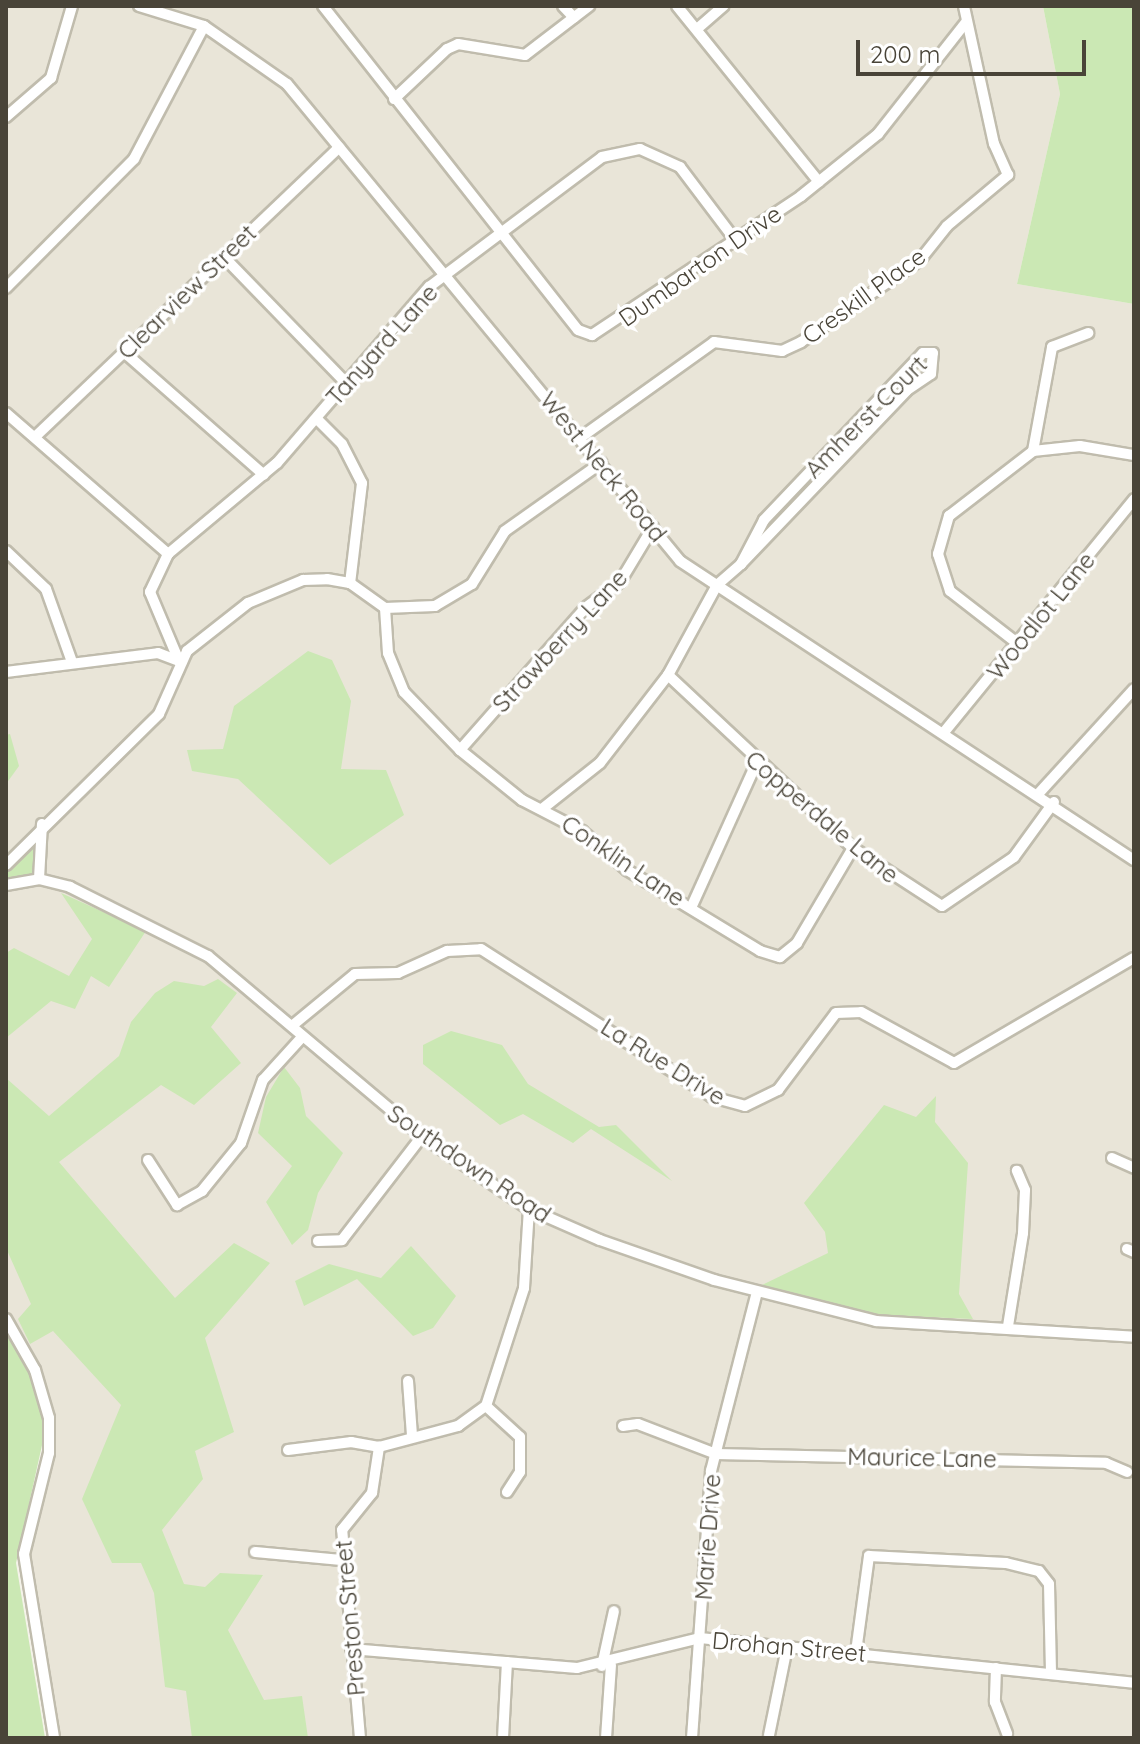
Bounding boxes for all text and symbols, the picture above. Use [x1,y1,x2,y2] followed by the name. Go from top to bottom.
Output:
[860,24,1090,74] scale bar
[870,39,940,69] text: 200 m
[613,199,787,333] street label: Dumbarton Drive
[112,219,262,365] street label: Clearview Street
[797,242,931,350] street label: Creskill Place
[320,278,444,412] street label: Tanyard Lane
[799,350,933,484] street label: Amherst Court
[534,386,672,548] street label: West Neck Road
[981,546,1101,686] street label: Woodlot Lane
[487,564,633,718] street label: Strawberry Lane
[740,745,904,889] street label: Copperdale Lane
[556,809,690,913] street label: Conklin Lane
[595,1012,731,1112] street label: La Rue Drive
[382,1099,556,1229] street label: Southdown Road
[847,1442,997,1474] street label: Maurice Lane
[689,1473,727,1601] street label: Marie Drive
[329,1539,371,1697] street label: Preston Street
[711,1626,867,1668] street label: Drohan Street

